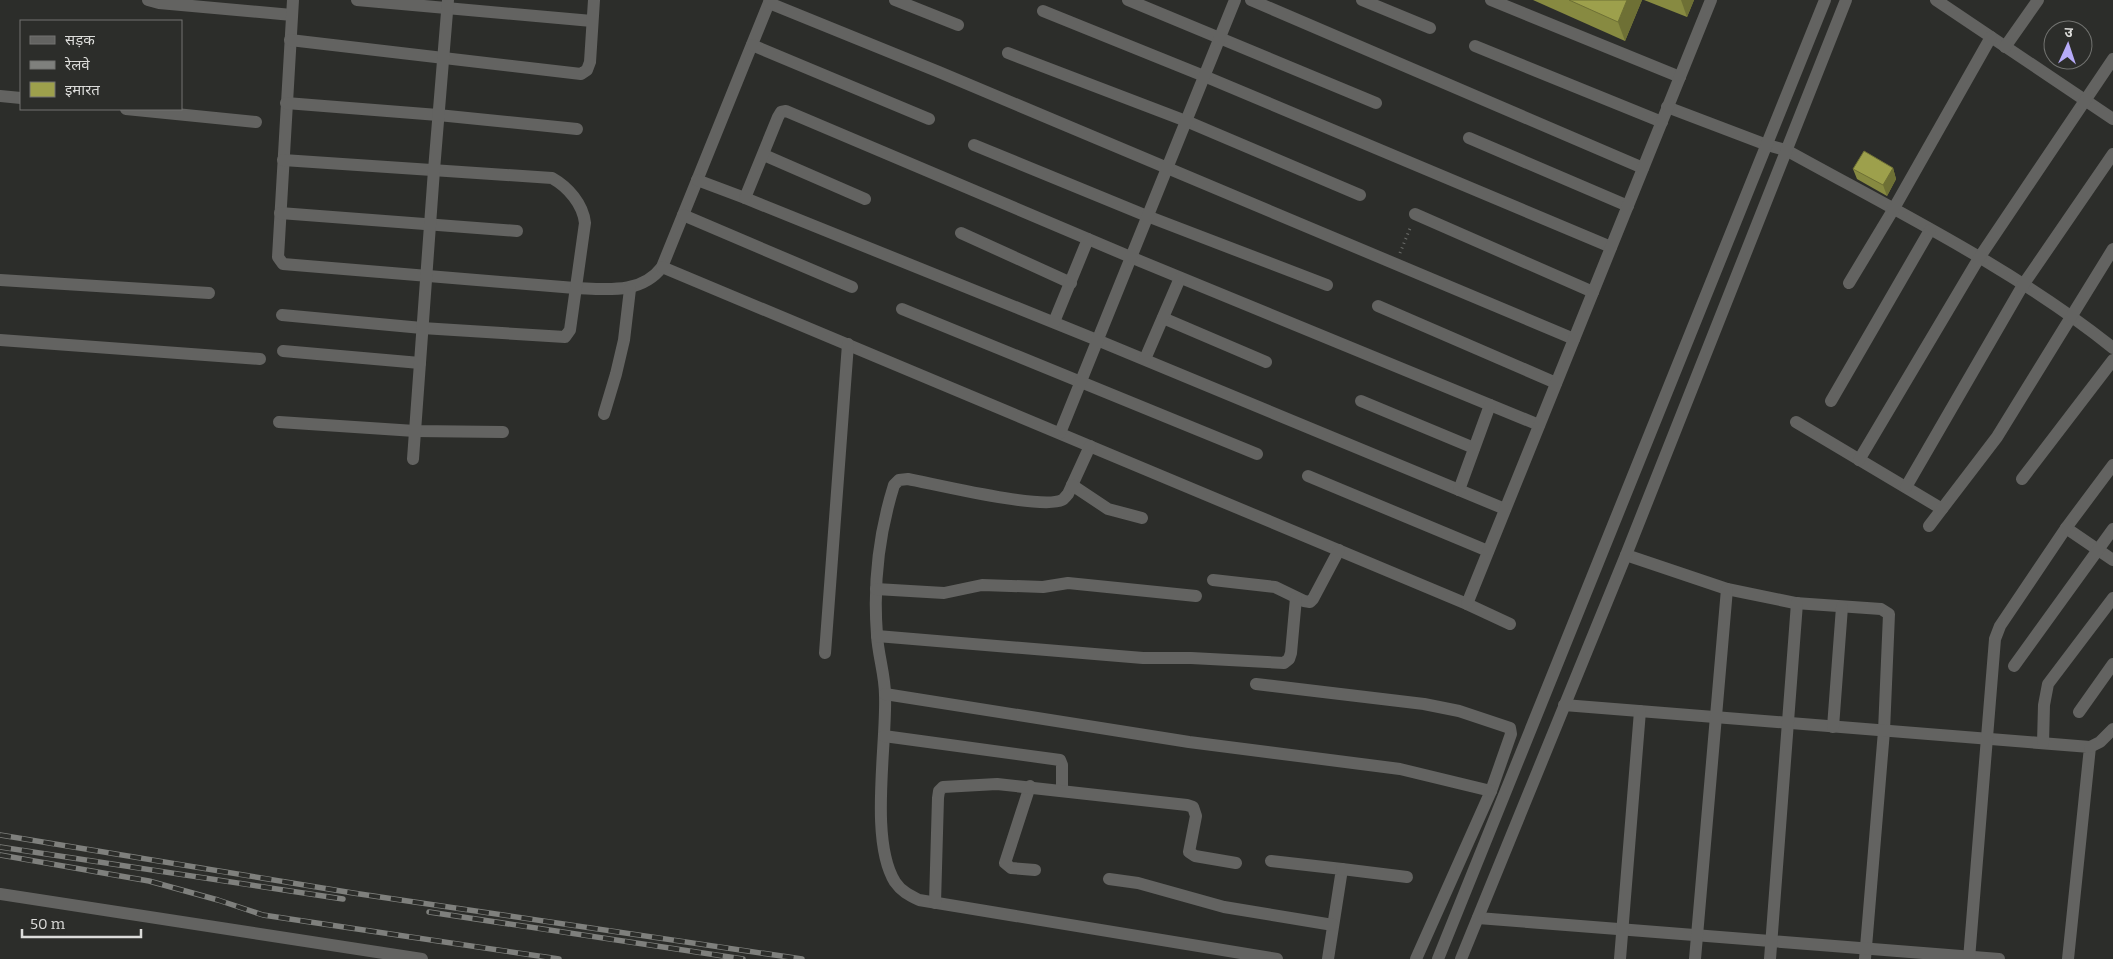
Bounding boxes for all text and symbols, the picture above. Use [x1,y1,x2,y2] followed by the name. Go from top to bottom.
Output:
[20,20,182,110] legend
[2043,20,2093,70] north arrow
[2064,24,2074,41] text: उ
[65,31,95,49] text: सड़क
[64,56,90,74] text: रेलवे
[65,81,100,99] text: इमारत
[22,906,141,938] scale bar
[30,915,66,933] text: 50 m

